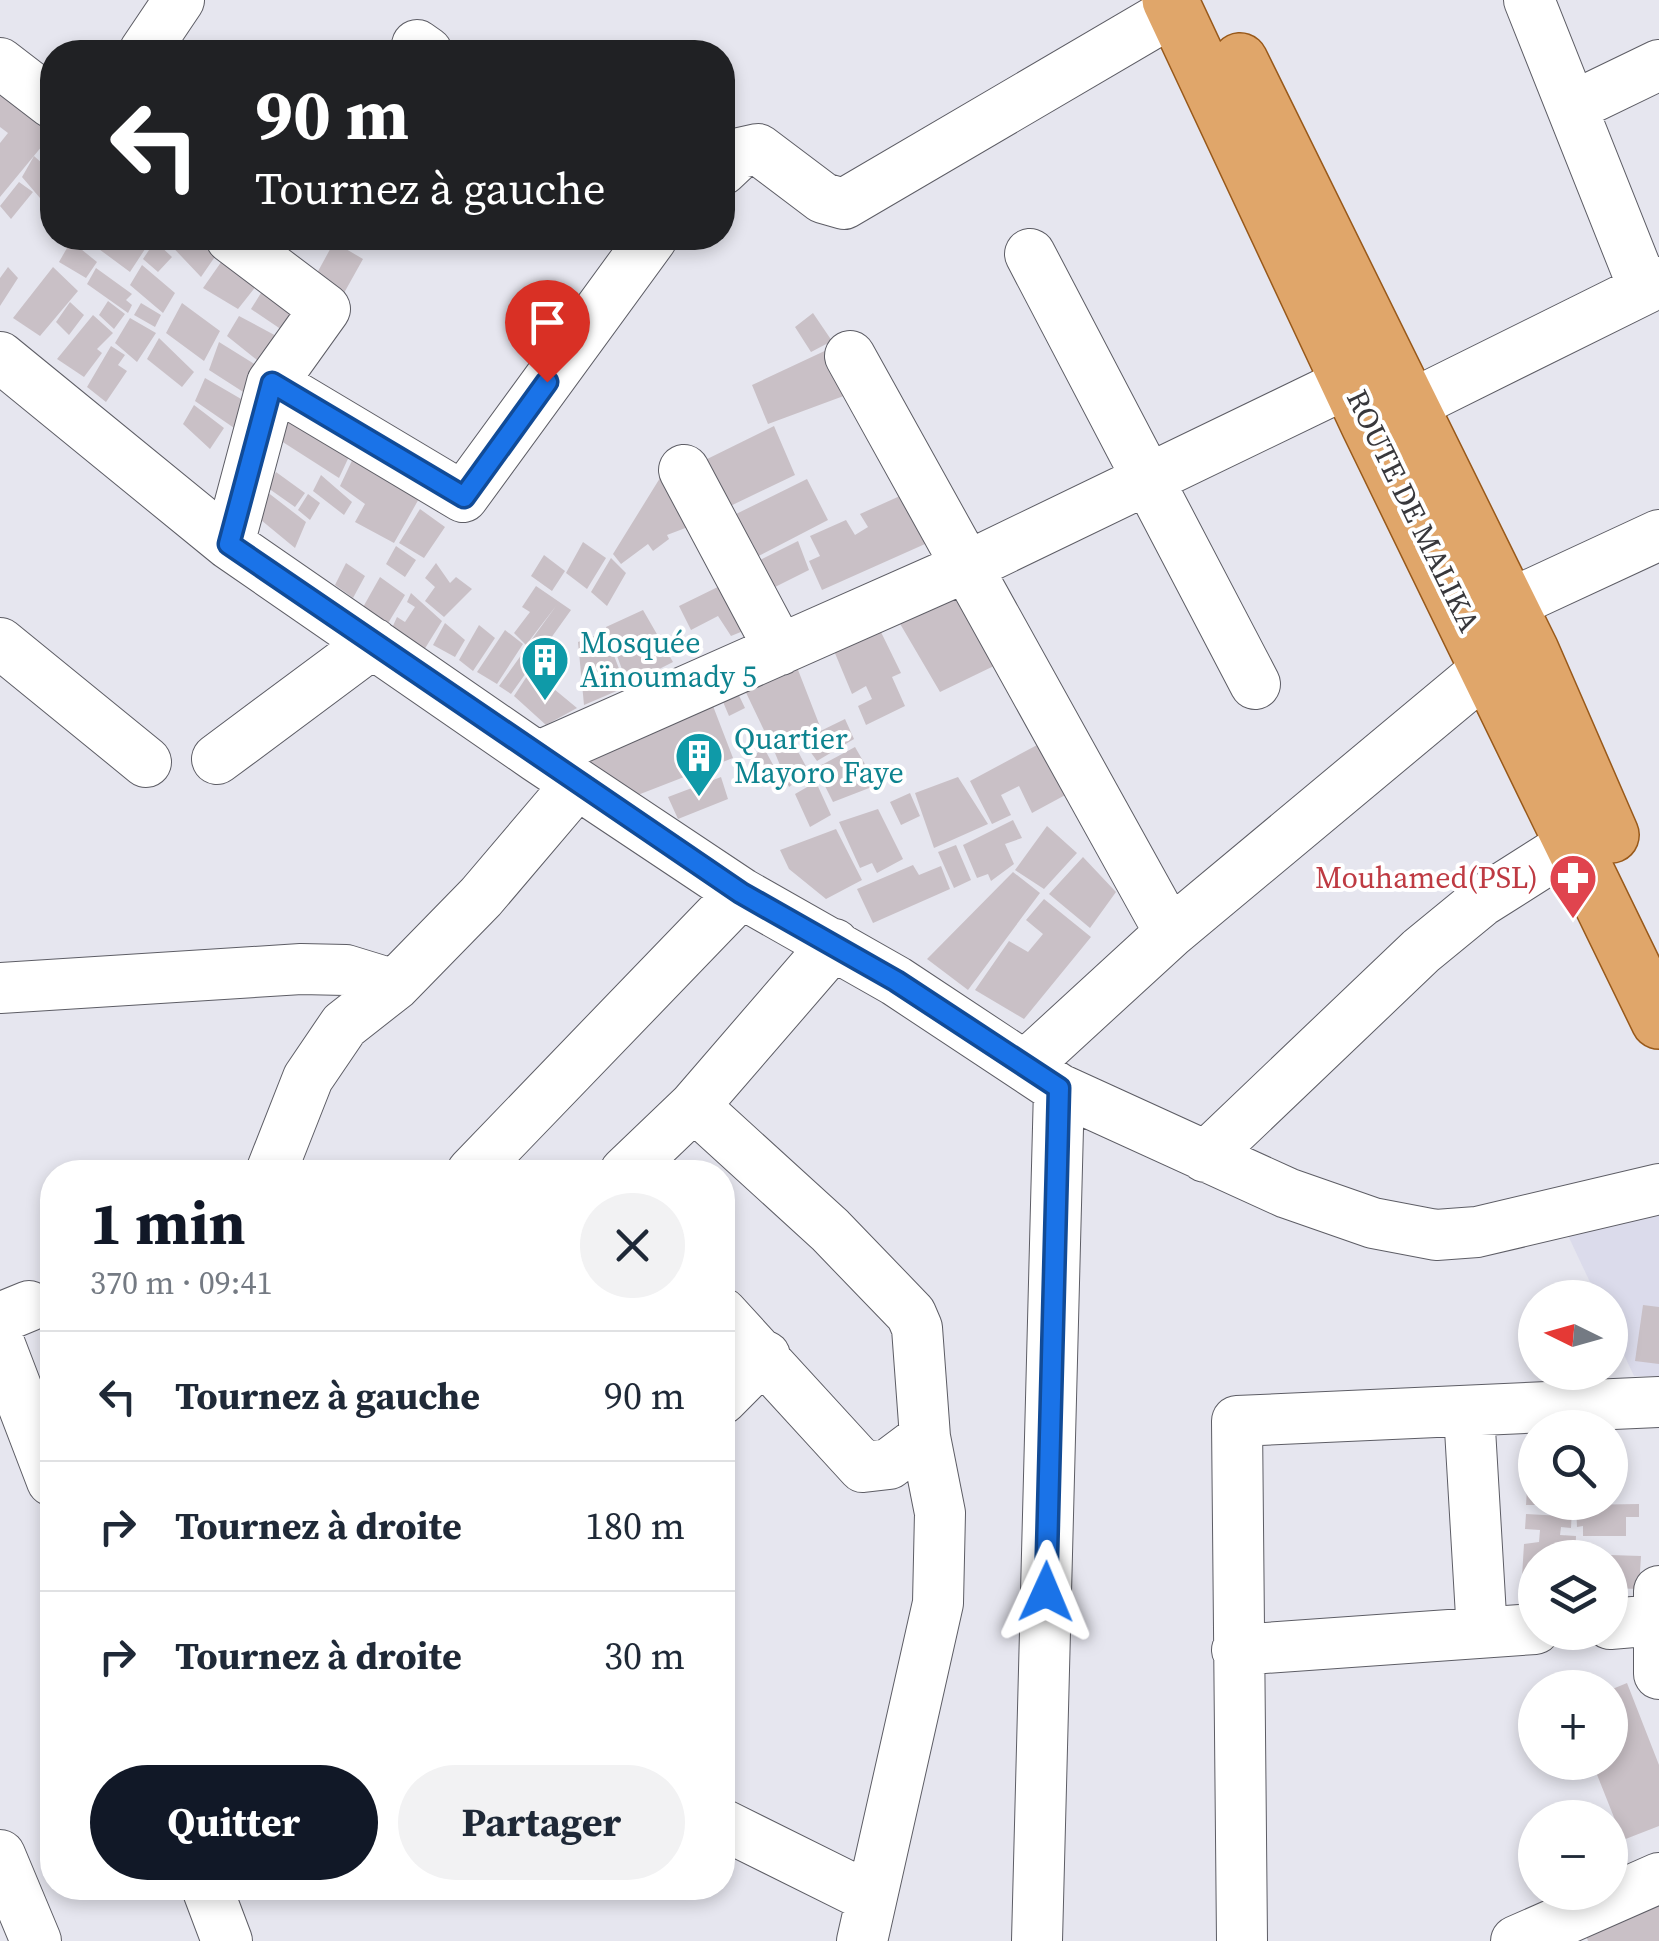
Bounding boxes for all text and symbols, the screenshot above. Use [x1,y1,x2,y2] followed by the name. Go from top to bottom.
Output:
[255,66,409,162] text: 90 m
[90,80,220,210] icon: left
[255,157,606,219] text: Tournez à gauche
[505,280,590,383] pin
[520,295,575,350] icon: arrive
[1337,383,1490,639] street label: ROUTE DE MALIKA
[580,622,757,697] place label: Mosquée Aïnoumady 5
[519,634,571,702] building icon: Mosquée Aïnoumady 5
[734,718,904,793] place label: Quartier Mayoro Faye
[673,730,725,798] building icon: Quartier Mayoro Faye
[1547,852,1599,920] pharmacy icon: Mouhamed(PSL)
[1315,857,1538,898] place label: Mouhamed(PSL)
[90,1182,246,1264] text: 1 min
[580,1193,685,1298] button: close
[90,1261,272,1305] text: 370 m · 09:41
[1518,1280,1628,1390] north arrow
[1518,1280,1628,1910] map controls
[90,1369,145,1424] icon: left
[175,1370,480,1422] text: Tournez à gauche
[604,1370,685,1422] text: 90 m
[1518,1410,1628,1520] button: search
[90,1499,145,1554] icon: right
[175,1500,462,1552] text: Tournez à droite
[585,1500,685,1552] text: 180 m
[994,1540,1098,1644] position arrow
[1518,1540,1628,1650] button: layers
[90,1629,145,1684] icon: right
[175,1630,462,1682] text: Tournez à droite
[604,1630,685,1682] text: 30 m
[1518,1670,1628,1780] button: +
[90,1765,378,1880] button: Quitter
[398,1765,685,1880] button: Partager
[1518,1800,1628,1910] button: −

